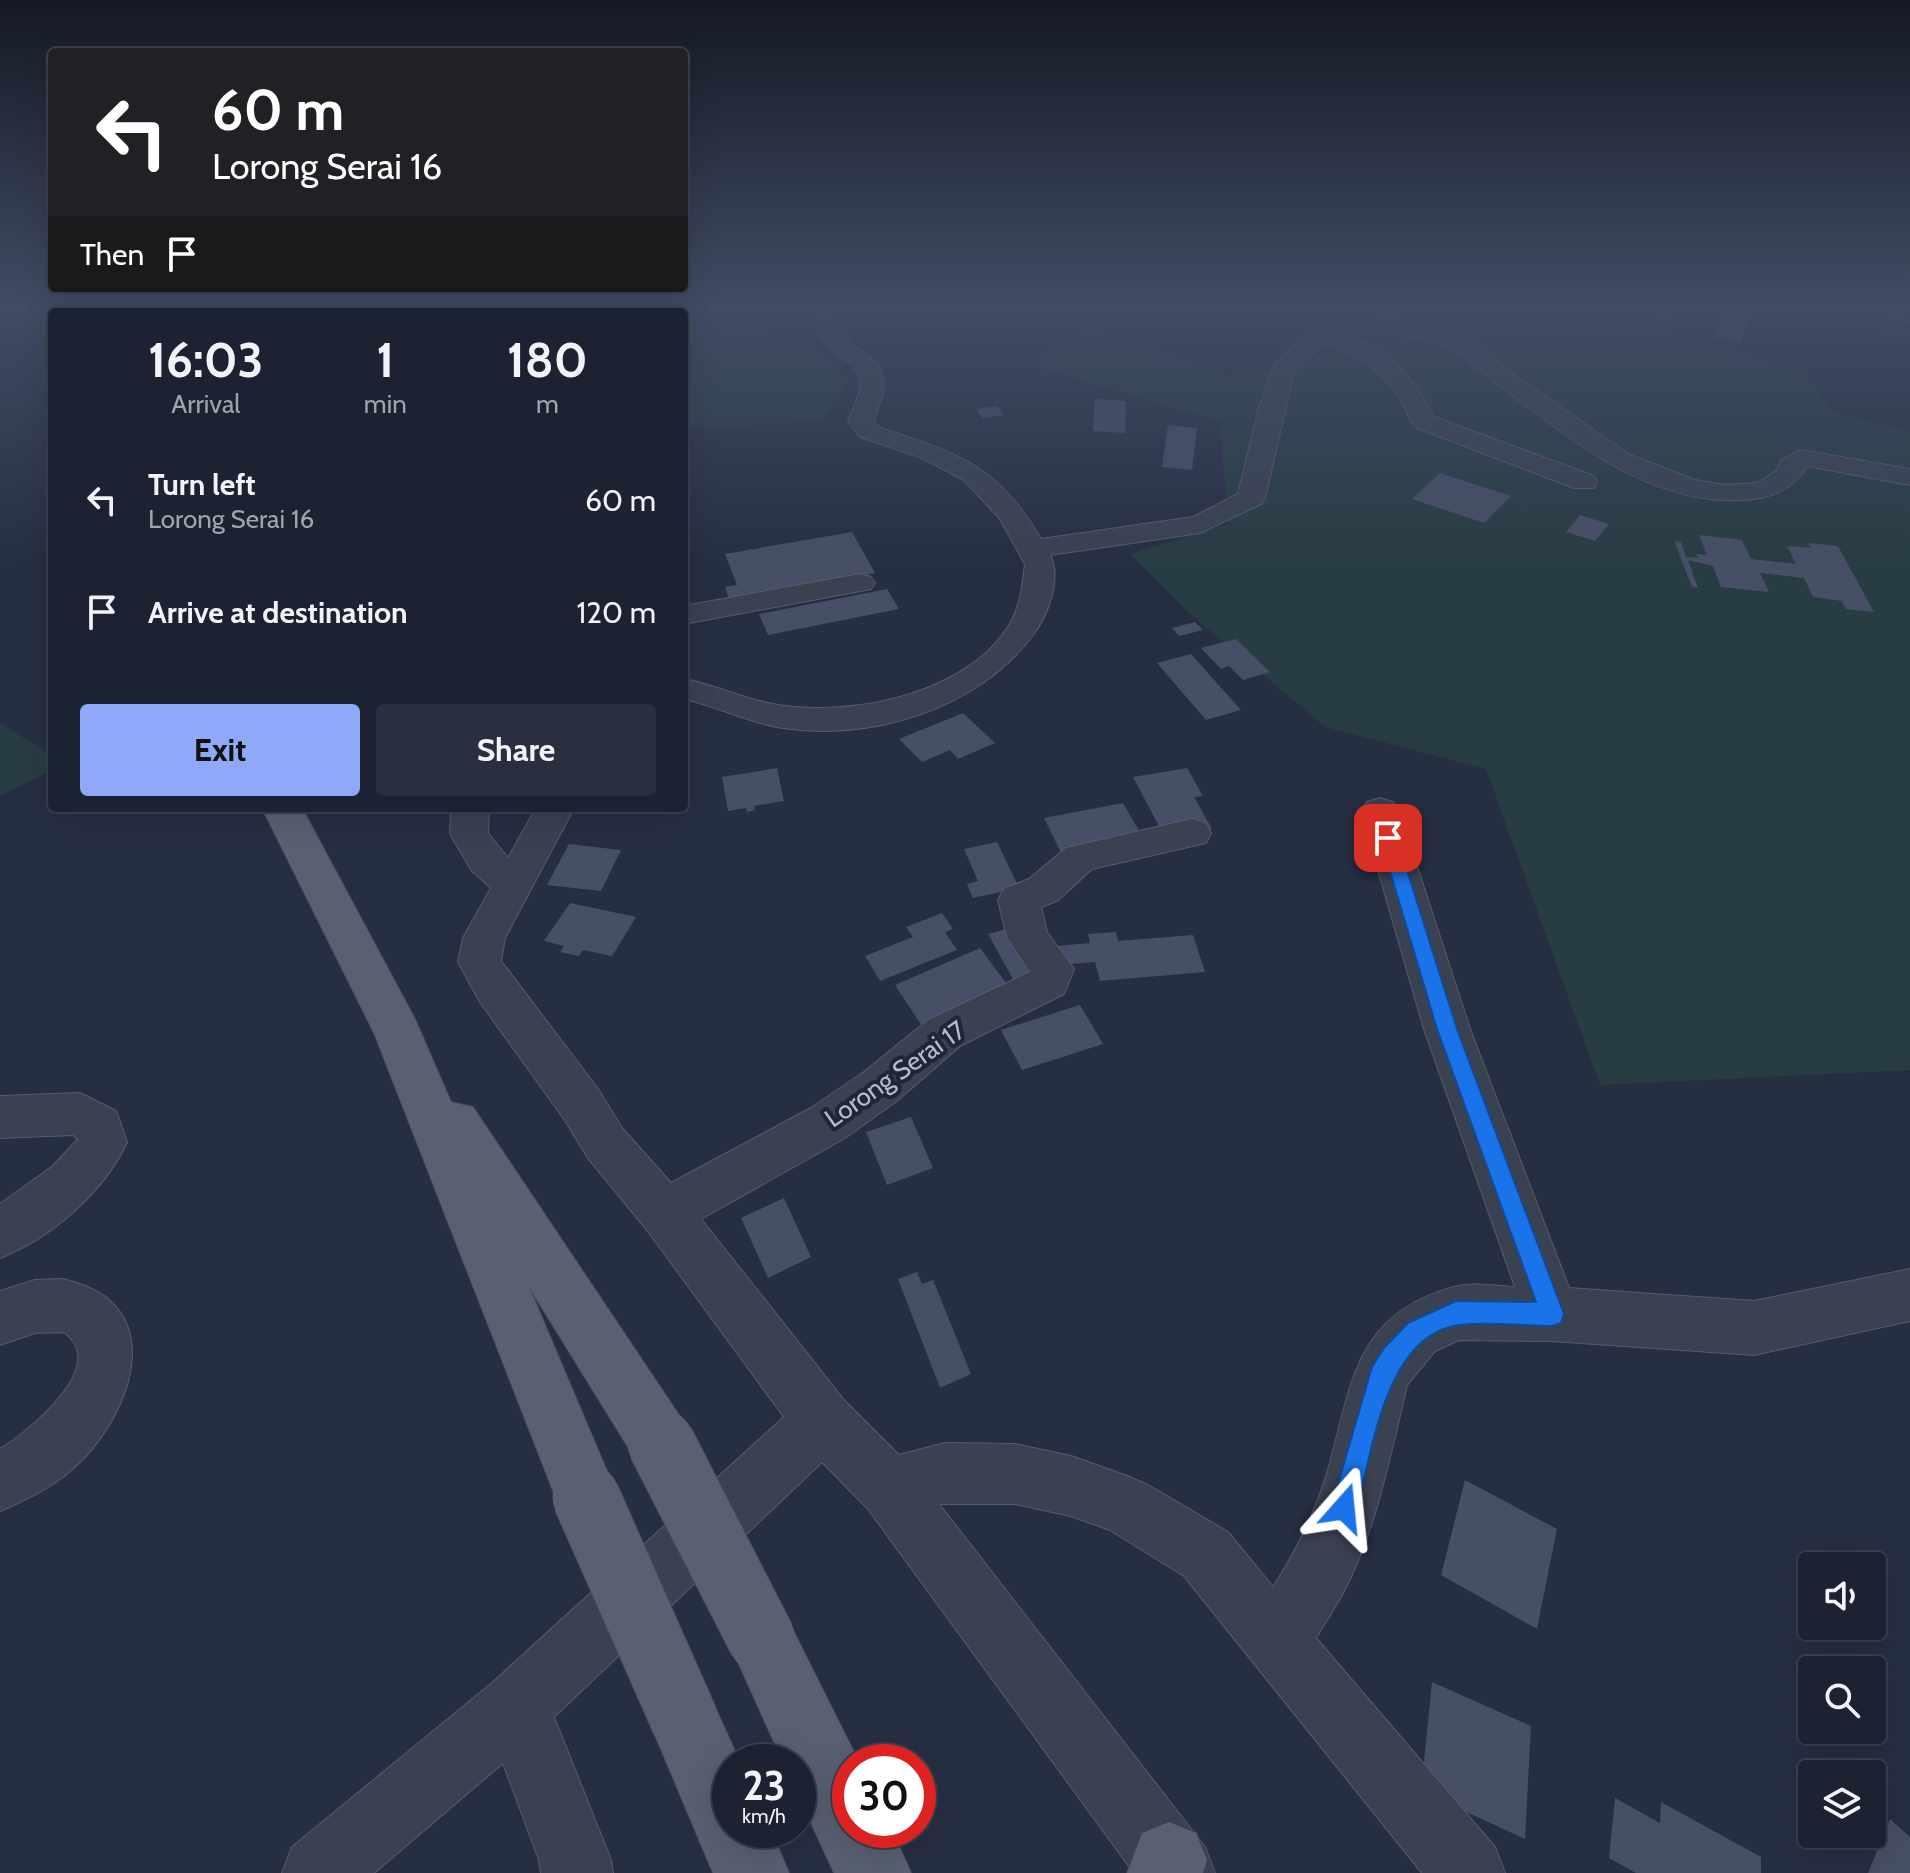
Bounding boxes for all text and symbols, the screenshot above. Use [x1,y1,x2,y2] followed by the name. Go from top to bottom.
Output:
[212,76,344,144] text: 60 m
[80,80,184,184] icon: left
[212,144,442,188] text: Lorong Serai 16
[160,232,204,276] icon: arrive
[80,236,144,273] text: Then
[148,331,263,389] text: 16:03
[376,331,394,389] text: 1
[507,331,588,389] text: 180
[171,388,241,420] text: Arrival
[364,388,407,420] text: min
[536,388,559,420] text: m
[148,466,256,503] text: Turn left
[80,478,124,522] icon: left
[585,482,656,519] text: 60 m
[148,503,314,535] text: Lorong Serai 16
[80,590,124,634] icon: arrive
[148,594,408,631] text: Arrive at destination
[576,594,656,631] text: 120 m
[80,704,360,796] button: Exit
[376,704,656,796] button: Share
[1354,804,1422,872] pin
[1366,816,1410,860] icon: arrive
[818,1014,972,1134] street label: Lorong Serai 17
[1302,1466,1386,1550] position arrow
[1798,1552,1886,1848] map controls
[1798,1552,1886,1640] button: sound
[1798,1656,1886,1744] button: search
[832,1744,936,1848] speed limit sign: 30
[1798,1760,1886,1848] button: layers
[743,1761,785,1810] text: 23
[742,1804,786,1828] text: km/h

